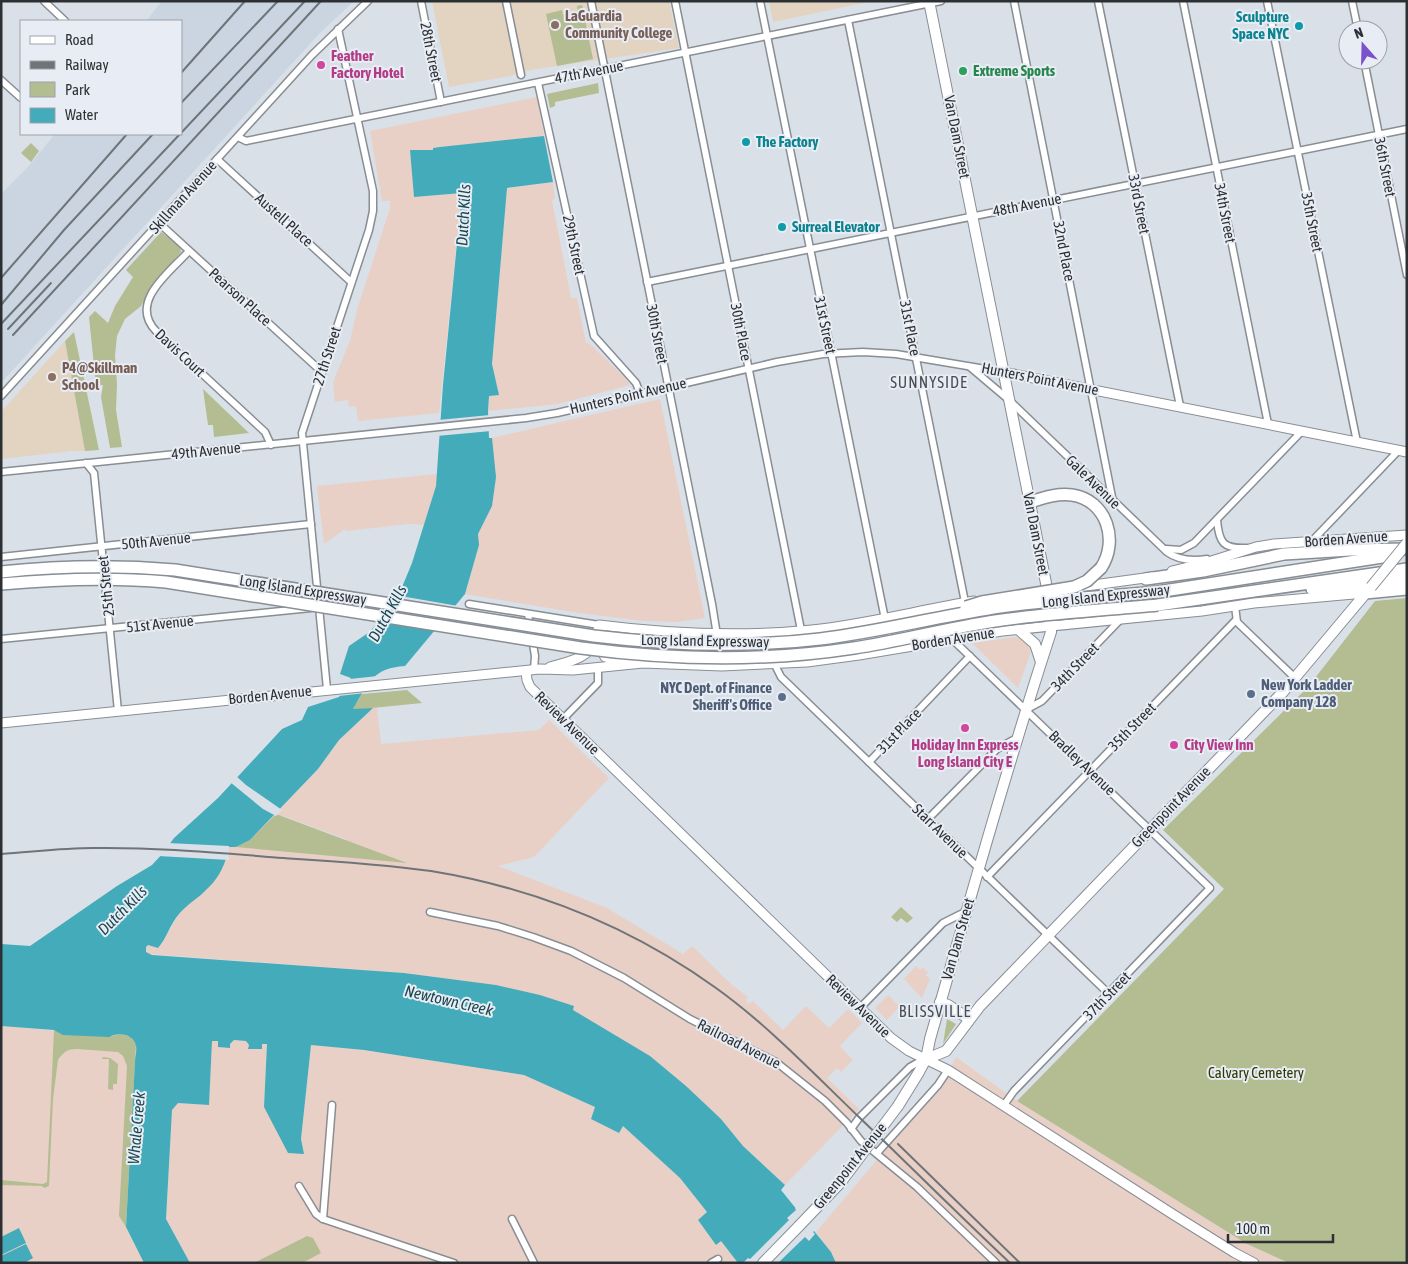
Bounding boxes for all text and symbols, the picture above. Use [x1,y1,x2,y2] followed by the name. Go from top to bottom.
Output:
[565,7,672,41] place label: LaGuardia Community College
[1232,8,1289,42] place label: Sculpture Space NYC
[549,19,561,31] marker: LaGuardia Community College
[20,20,182,135] legend
[1293,20,1305,32] marker: Sculpture Space NYC
[1338,20,1388,70] north arrow
[417,21,446,83] street label: 28th Street
[1352,24,1365,42] text: N
[65,31,94,48] text: Road
[331,47,405,81] place label: Feather Factory Hotel
[65,56,109,73] text: Railway
[553,57,625,86] street label: 47th Avenue
[315,59,327,71] marker: Feather Factory Hotel
[973,62,1056,79] place label: Extreme Sports
[957,65,969,77] marker: Extreme Sports
[65,81,90,98] text: Park
[941,94,974,180] street label: Van Dam Street
[65,106,98,123] text: Water
[756,133,819,150] place label: The Factory
[740,136,752,148] marker: The Factory
[1371,136,1400,198] street label: 36th Street
[145,156,220,237] street label: Skillman Avenue
[1125,173,1154,235] street label: 33rd Street
[1211,182,1240,244] street label: 34th Street
[452,183,474,246] water label: Dutch Kills
[252,189,317,250] street label: Austell Place
[991,190,1063,219] street label: 48th Avenue
[1298,191,1327,253] street label: 35th Street
[560,213,589,276] street label: 29th Street
[792,218,880,235] place label: Surreal Elevator
[1050,219,1079,283] street label: 32nd Place
[776,221,788,233] marker: Surreal Elevator
[206,264,275,329] street label: Pearson Place
[811,294,840,355] street label: 31st Street
[897,299,924,357] street label: 31st Place
[728,302,755,362] street label: 30th Place
[643,303,672,365] street label: 30th Street
[309,324,344,387] street label: 27th Street
[152,325,209,380] street label: Davis Court
[62,359,137,393] place label: P4@Skillman School
[980,359,1100,398] street label: Hunters Point Avenue
[46,371,58,383] marker: P4@Skillman School
[890,373,968,391] district label: SUNNYSIDE
[568,374,688,417] street label: Hunters Point Avenue
[171,438,241,463] street label: 49th Avenue
[1063,452,1124,512] street label: Gale Avenue
[1020,491,1053,577] street label: Van Dam Street
[1304,527,1388,550] street label: Borden Avenue
[121,528,191,553] street label: 50th Avenue
[94,555,117,617] street label: 25th Street
[238,571,368,608] street label: Long Island Expressway
[1041,580,1171,611] street label: Long Island Expressway
[364,581,410,644] water label: Dutch Kills
[126,612,194,635] street label: 51st Avenue
[910,624,996,653] street label: Borden Avenue
[641,631,769,650] street label: Long Island Expressway
[1047,639,1102,694] street label: 34th Street
[1261,676,1352,710] place label: New York Ladder Company 128
[660,679,772,713] place label: NYC Dept. of Finance Sheriff's Office
[228,682,312,707] street label: Borden Avenue
[532,688,603,758] street label: Review Avenue
[1245,688,1257,700] marker: New York Ladder Company 128
[776,691,788,703] marker: NYC Dept. of Finance Sheriff's Office
[1104,699,1159,754] street label: 35th Street
[873,704,924,757] street label: 31st Place
[959,722,971,734] marker: Holiday Inn Express Long Island City E
[1046,727,1119,799] street label: Bradley Avenue
[911,736,1019,770] place label: Holiday Inn Express Long Island City E
[1184,736,1254,753] place label: City View Inn
[1168,739,1180,751] marker: City View Inn
[1128,762,1214,851] street label: Greenpoint Avenue
[909,800,972,861] street label: Starr Avenue
[94,882,150,938] water label: Dutch Kills
[938,896,977,982] street label: Van Dam Street
[1079,968,1134,1023] street label: 37th Street
[823,971,894,1041] street label: Review Avenue
[403,981,496,1019] water label: Newtown Creek
[899,1002,971,1020] district label: BLISSVILLE
[695,1015,784,1072] street label: Railroad Avenue
[1208,1064,1304,1081] park label: Calvary Cemetery
[124,1090,148,1165] water label: Whale Creek
[810,1119,890,1212] street label: Greenpoint Avenue
[1228,1212,1333,1244] scale bar
[1236,1220,1270,1237] text: 100 m

